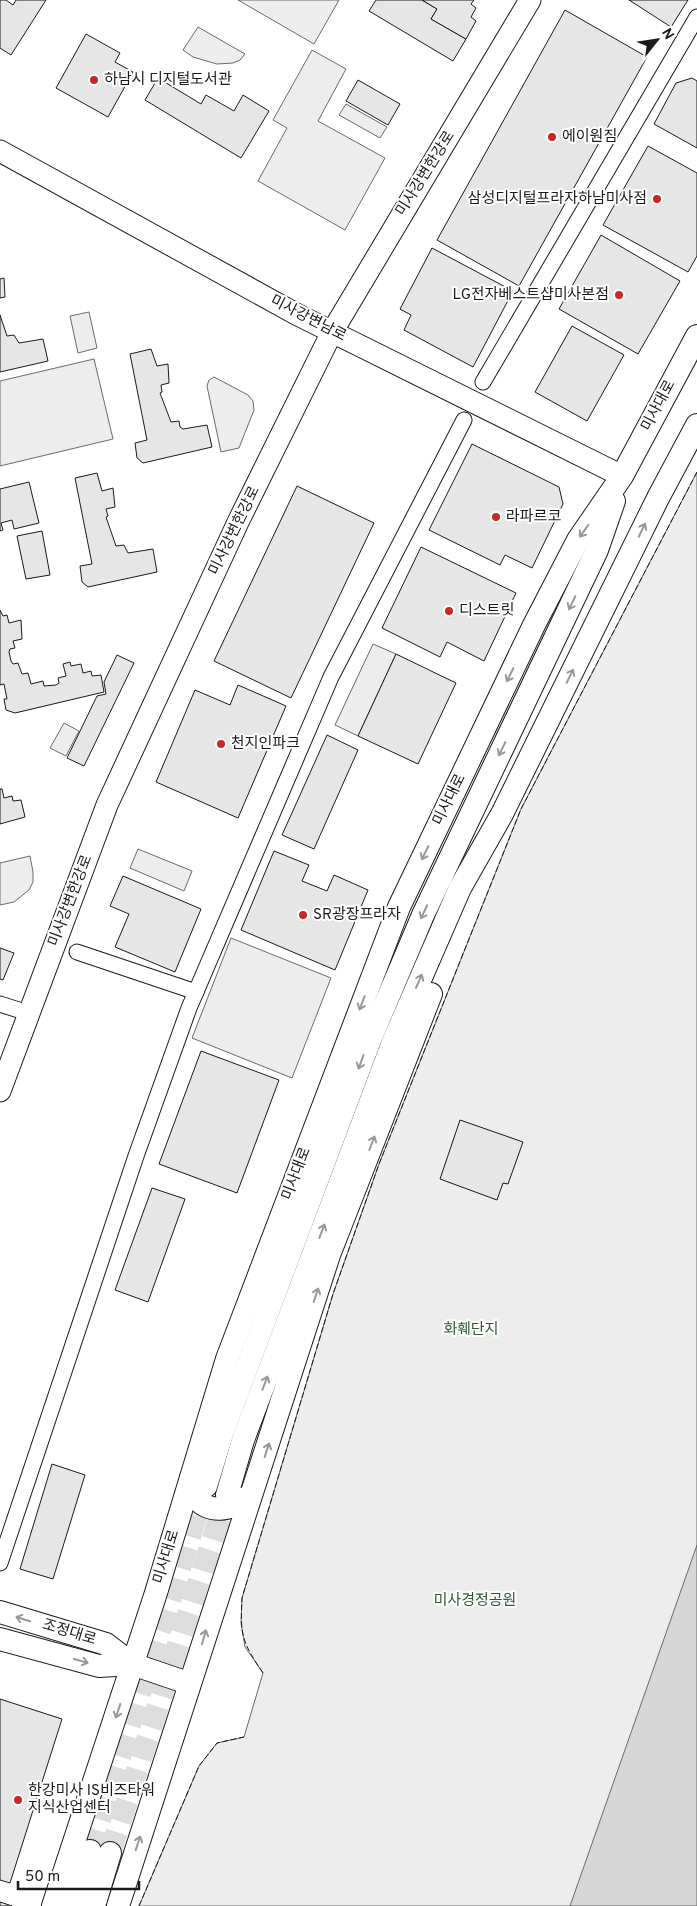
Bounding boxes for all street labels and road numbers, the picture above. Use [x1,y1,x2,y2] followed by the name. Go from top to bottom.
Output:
[392,128,460,220] street label: 미사강변한강로
[267,292,349,346] street label: 미사강변남로
[638,377,680,435] street label: 미사대로
[205,483,265,579] street label: 미사강변한강로
[429,771,471,829] street label: 미사대로
[45,852,97,950] street label: 미사강변한강로
[278,1145,316,1203] street label: 미사대로
[150,1528,184,1586] street label: 미사대로
[40,1616,98,1650] street label: 조정대로

